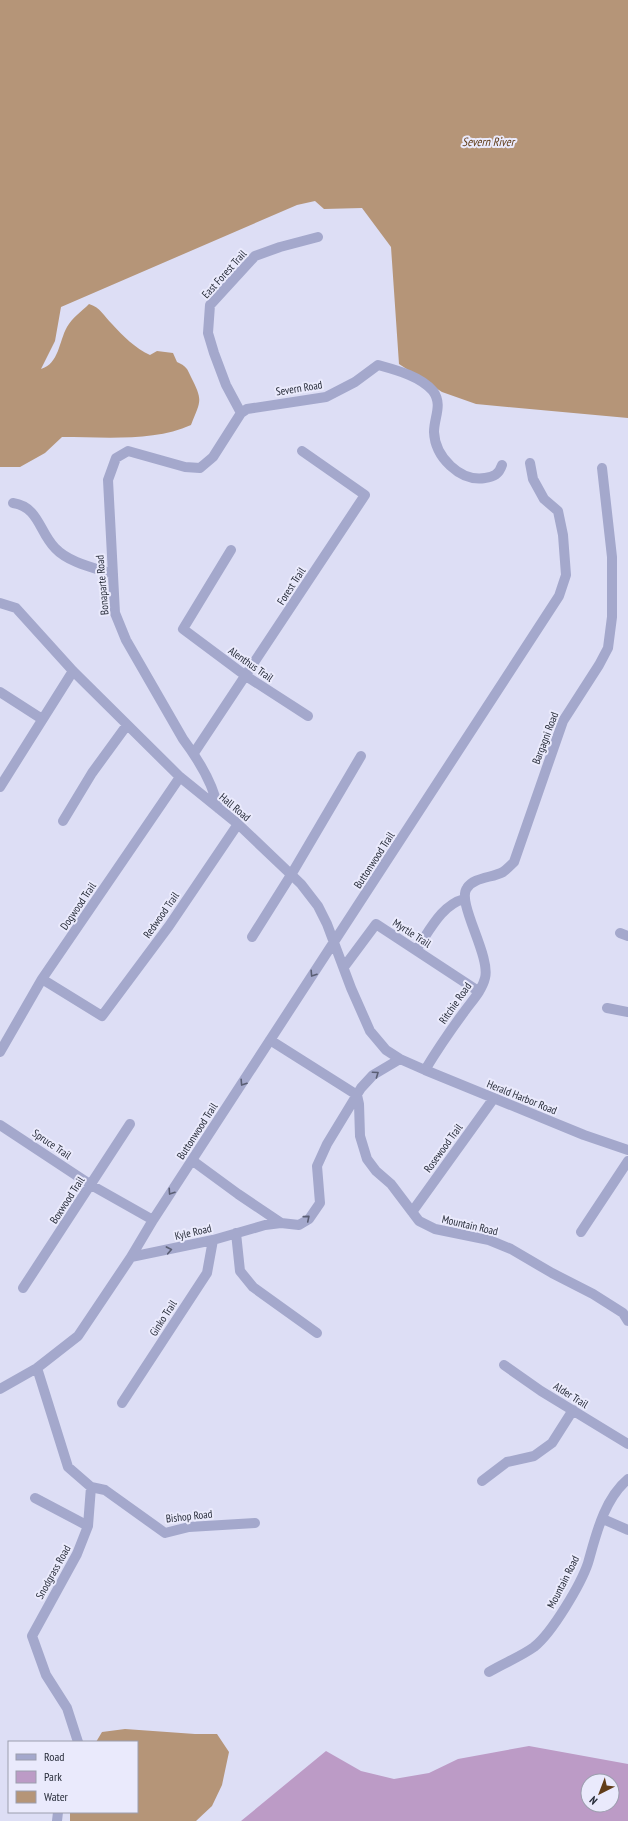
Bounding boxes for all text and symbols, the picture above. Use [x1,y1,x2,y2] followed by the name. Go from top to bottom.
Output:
[462,134,516,149] water label: Severn River
[199,247,250,301] street label: East Forest Trail
[275,377,323,399] street label: Severn Road
[92,554,112,616] street label: Bonaparte Road
[274,564,309,607] street label: Forest Trail
[226,643,277,685] street label: Alenthus Trail
[529,710,561,766] street label: Bargagni Road
[217,790,254,824] street label: Hall Road
[351,829,398,891] street label: Buttonwood Trail
[57,879,99,932] street label: Dogwood Trail
[140,889,182,941] street label: Redwood Trail
[390,915,434,951] street label: Myrtle Trail
[310,970,318,977] one-way arrow
[436,979,474,1026] street label: Ritchie Road
[371,1072,378,1079] one-way arrow
[485,1077,559,1118] street label: Herald Harbor Road
[240,1079,247,1086] one-way arrow
[174,1100,221,1162] street label: Buttonwood Trail
[421,1121,466,1175] street label: Rosewood Trail
[30,1126,74,1162] street label: Spruce Trail
[47,1173,88,1226] street label: Boxwood Trail
[169,1188,176,1195] one-way arrow
[441,1212,500,1238] street label: Mountain Road
[303,1216,310,1223] one-way arrow
[173,1221,213,1243] street label: Kyle Road
[166,1246,172,1254] one-way arrow
[146,1297,180,1339] street label: Ginko Trail
[551,1379,591,1411] street label: Alder Trail
[165,1507,213,1525] street label: Bishop Road
[32,1542,74,1602] street label: Snodgrass Road
[544,1553,582,1611] street label: Mountain Road
[8,1741,138,1813] legend
[44,1749,64,1764] text: Road
[44,1769,62,1784] text: Park
[580,1773,620,1813] north arrow
[44,1789,69,1804] text: Water
[586,1793,600,1808] text: N

